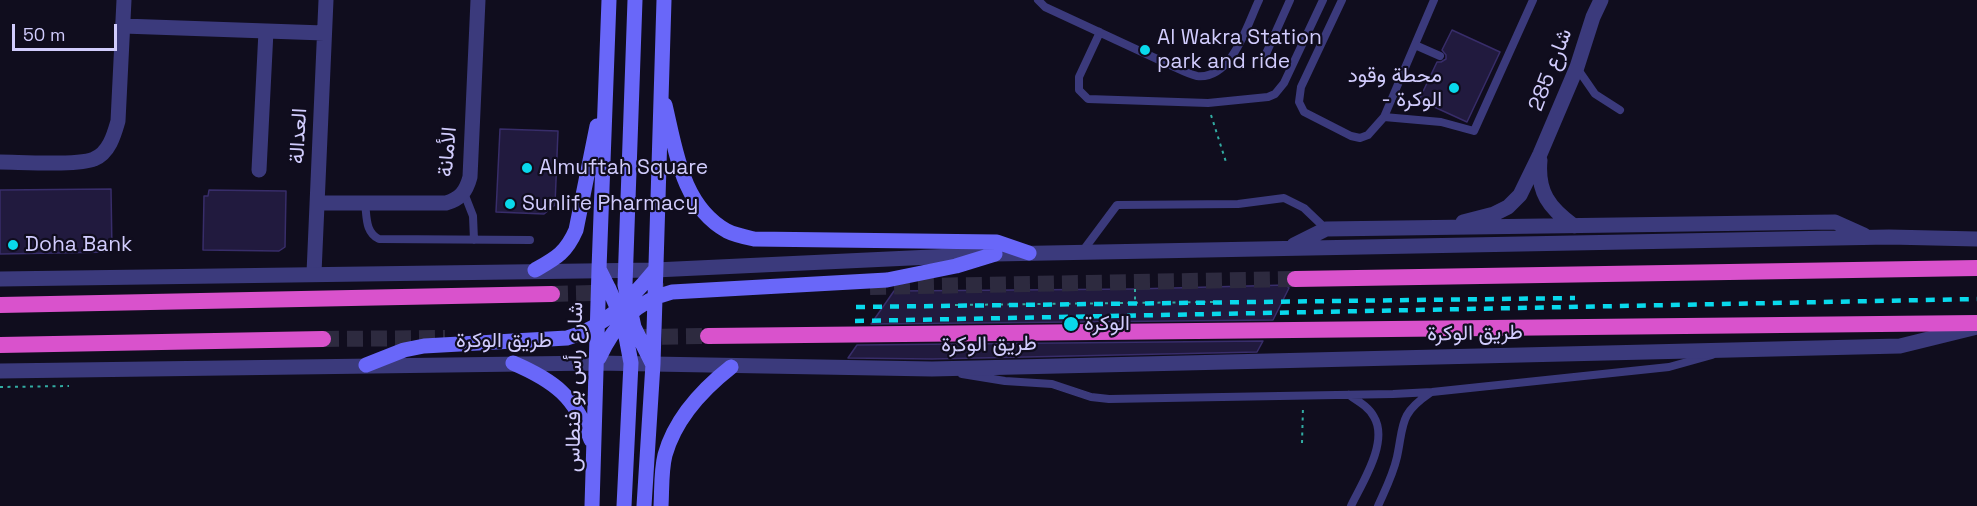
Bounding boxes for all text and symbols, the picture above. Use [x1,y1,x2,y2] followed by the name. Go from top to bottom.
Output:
[15,12,120,50] scale bar
[23,23,65,46] text: 50 m
[1157,25,1322,75] place label: Al Wakra Station park and ride
[1524,25,1578,115] street label: شارع 285
[1138,43,1152,57] marker: Al Wakra Station park and ride
[1348,63,1442,113] place label: محطة وقود - الوكرة
[1447,81,1461,95] marker: محطة وقود - الوكرة
[285,107,313,165] street label: العدالة
[433,126,463,178] street label: الأمانة
[539,155,708,181] place label: Almuftah Square
[520,161,534,175] marker: Almuftah Square
[522,191,698,217] place label: Sunlife Pharmacy
[503,197,517,211] marker: Sunlife Pharmacy
[25,232,132,258] place label: Doha Bank
[6,238,20,252] marker: Doha Bank
[561,302,589,472] street label: شارع رأس بو فنطاس
[1084,311,1130,337] place label: الوكرة
[1062,315,1080,333] marker: الوكرة
[1427,321,1523,347] street label: طريق الوكرة
[456,328,552,354] street label: طريق الوكرة
[941,332,1037,358] street label: طريق الوكرة

